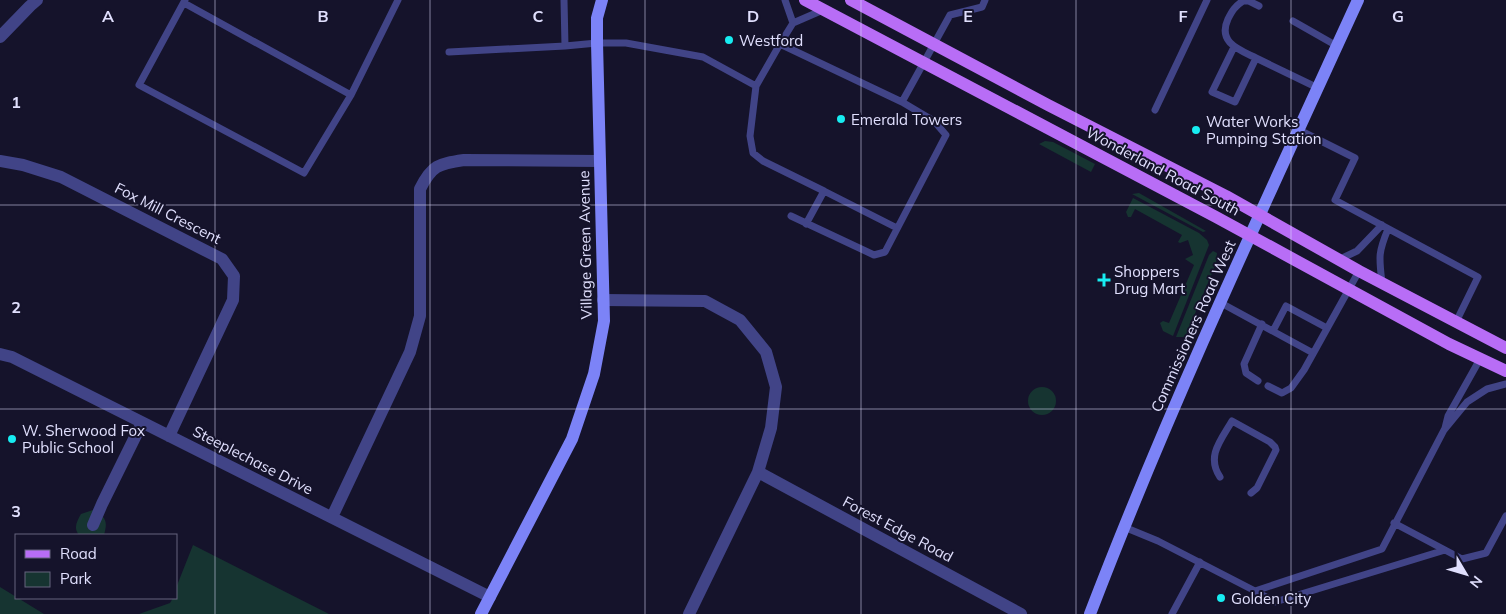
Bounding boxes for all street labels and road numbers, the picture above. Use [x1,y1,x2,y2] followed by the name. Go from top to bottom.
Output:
[1083,122,1243,220] street label: Wonderland Road South
[574,170,596,320] street label: Village Green Avenue
[112,178,224,248] street label: Fox Mill Crescent
[1146,237,1240,415] street label: Commissioners Road West
[190,421,316,499] street label: Steeplechase Drive
[840,492,956,566] street label: Forest Edge Road

